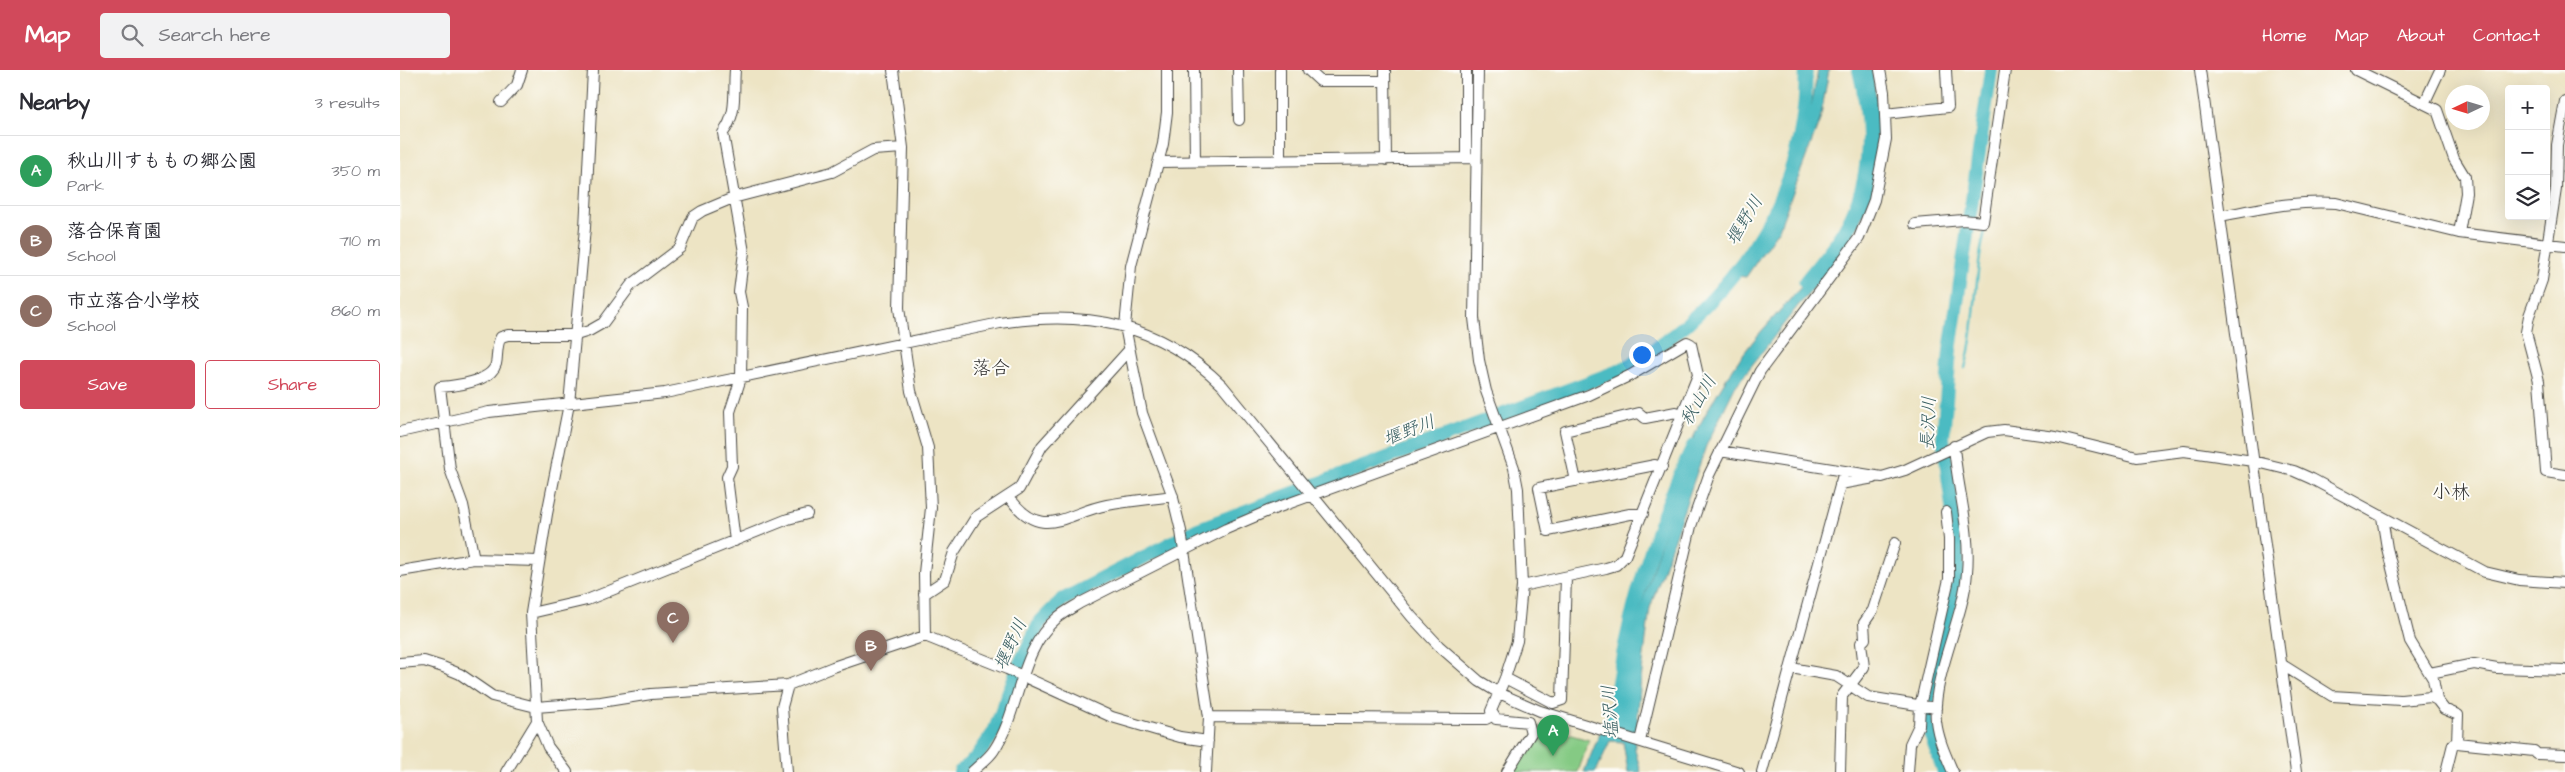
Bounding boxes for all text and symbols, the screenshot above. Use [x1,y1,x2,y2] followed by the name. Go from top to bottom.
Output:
[100,13,450,58] search box
[25,18,70,52] text: Map
[118,21,146,49] icon: search
[158,22,271,49] text: Search here
[2262,23,2307,48] text: Home
[2335,23,2369,48] text: Map
[2397,23,2445,48] text: About
[2473,23,2540,48] text: Contact
[2445,85,2490,130] north arrow
[2505,85,2550,220] map controls
[2505,85,2550,130] button: +
[20,88,90,117] text: Nearby
[315,92,380,114] text: 3 results
[2505,130,2550,175] button: −
[67,148,257,175] text: 秋山川すももの郷公園
[31,160,41,182] text: A
[332,160,380,182] text: 350 m
[67,175,104,197] text: Park
[2505,175,2550,220] button: layers
[1720,191,1769,250] water label: 堰野川
[67,218,162,245] text: 落合保育園
[30,230,42,252] text: B
[339,230,380,252] text: 710 m
[67,245,116,267] text: School
[67,288,200,315] text: 市立落合小学校
[30,300,42,322] text: C
[331,300,380,322] text: 860 m
[67,315,116,337] text: School
[1629,342,1655,368] your location
[972,355,1010,382] district label: 落合
[20,360,195,409] button: Save
[205,360,380,409] button: Share
[1674,371,1723,430] water label: 秋山川
[1915,396,1942,450] water label: 長沢川
[1379,409,1439,452] water label: 堰野川
[2432,479,2470,506] district label: 小林
[657,602,689,643] pin: C
[988,614,1033,674] water label: 堰野川
[855,630,887,671] pin: B
[1596,684,1625,740] water label: 塩沢川
[1537,715,1569,756] pin: A

